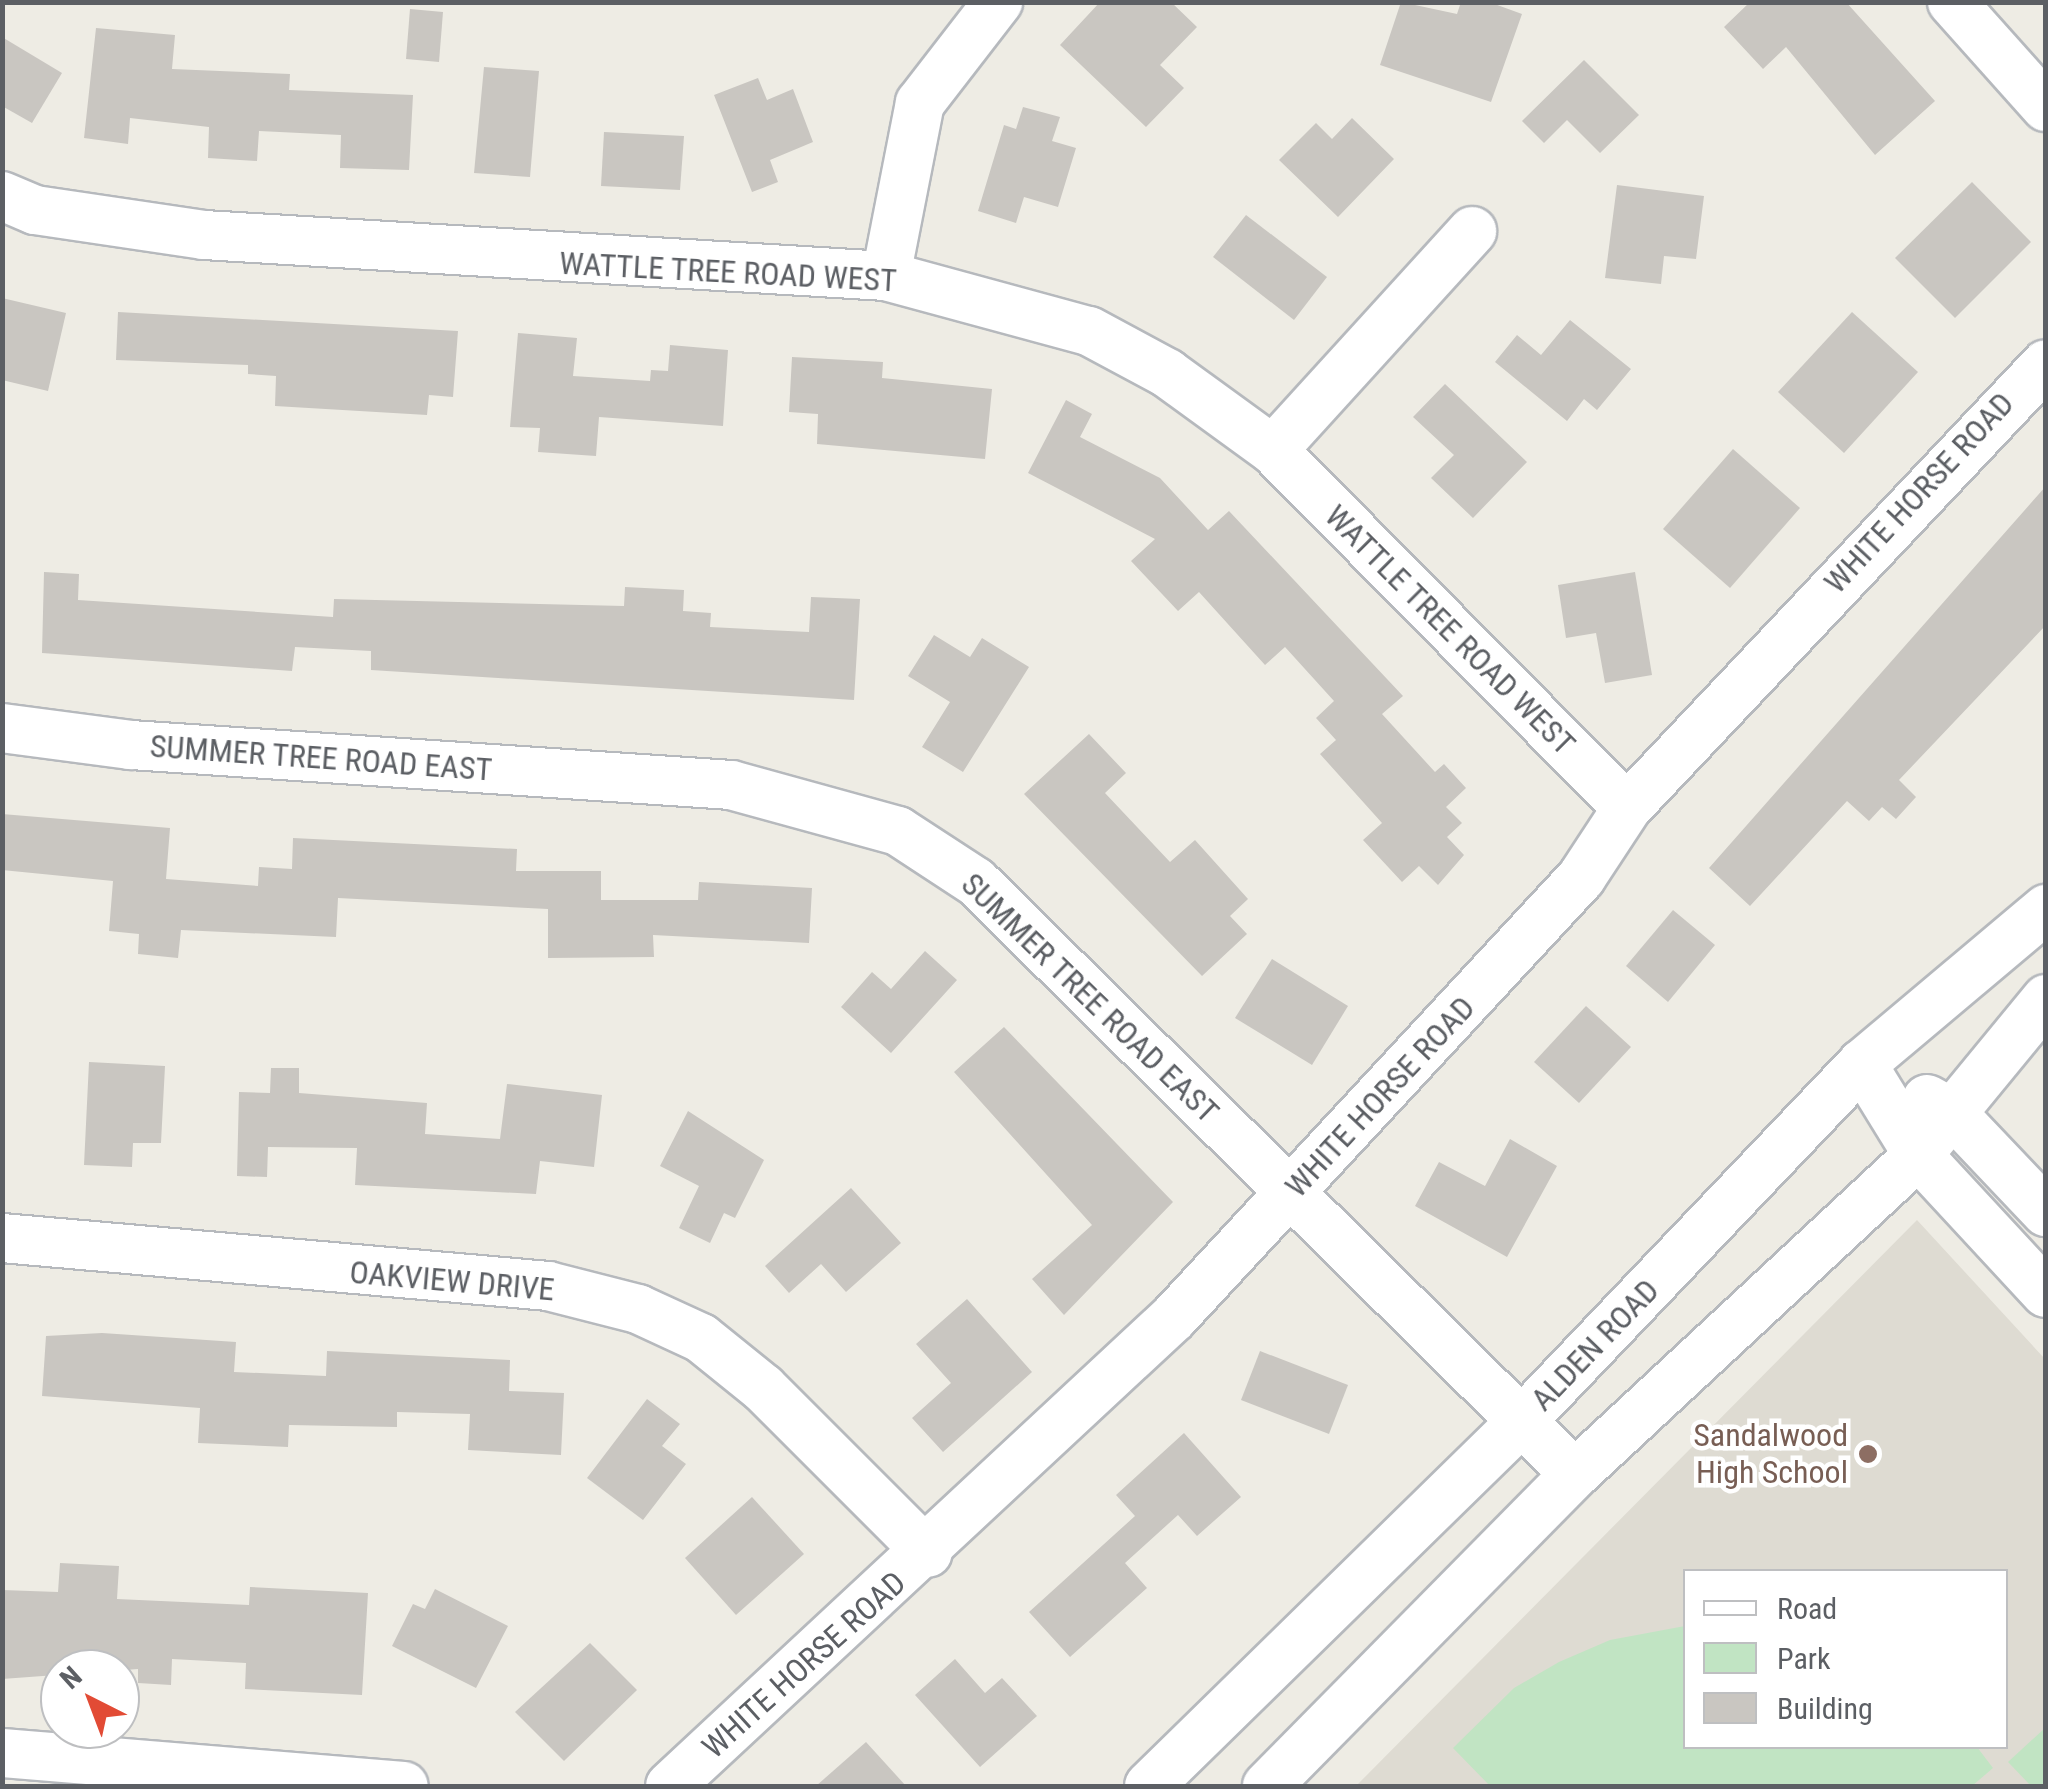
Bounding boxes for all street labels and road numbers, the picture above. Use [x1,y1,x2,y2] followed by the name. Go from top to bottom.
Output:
[558,244,898,300] street label: WATTLE TREE ROAD WEST
[1816,385,2022,601] street label: WHITE HORSE ROAD
[1317,497,1583,763] street label: WATTLE TREE ROAD WEST
[148,727,494,789] street label: SUMMER TREE ROAD EAST
[953,865,1227,1131] street label: SUMMER TREE ROAD EAST
[1277,989,1483,1205] street label: WHITE HORSE ROAD
[348,1253,556,1309] street label: OAKVIEW DRIVE
[1523,1271,1667,1419] street label: ALDEN ROAD
[694,1564,914,1766] street label: WHITE HORSE ROAD

